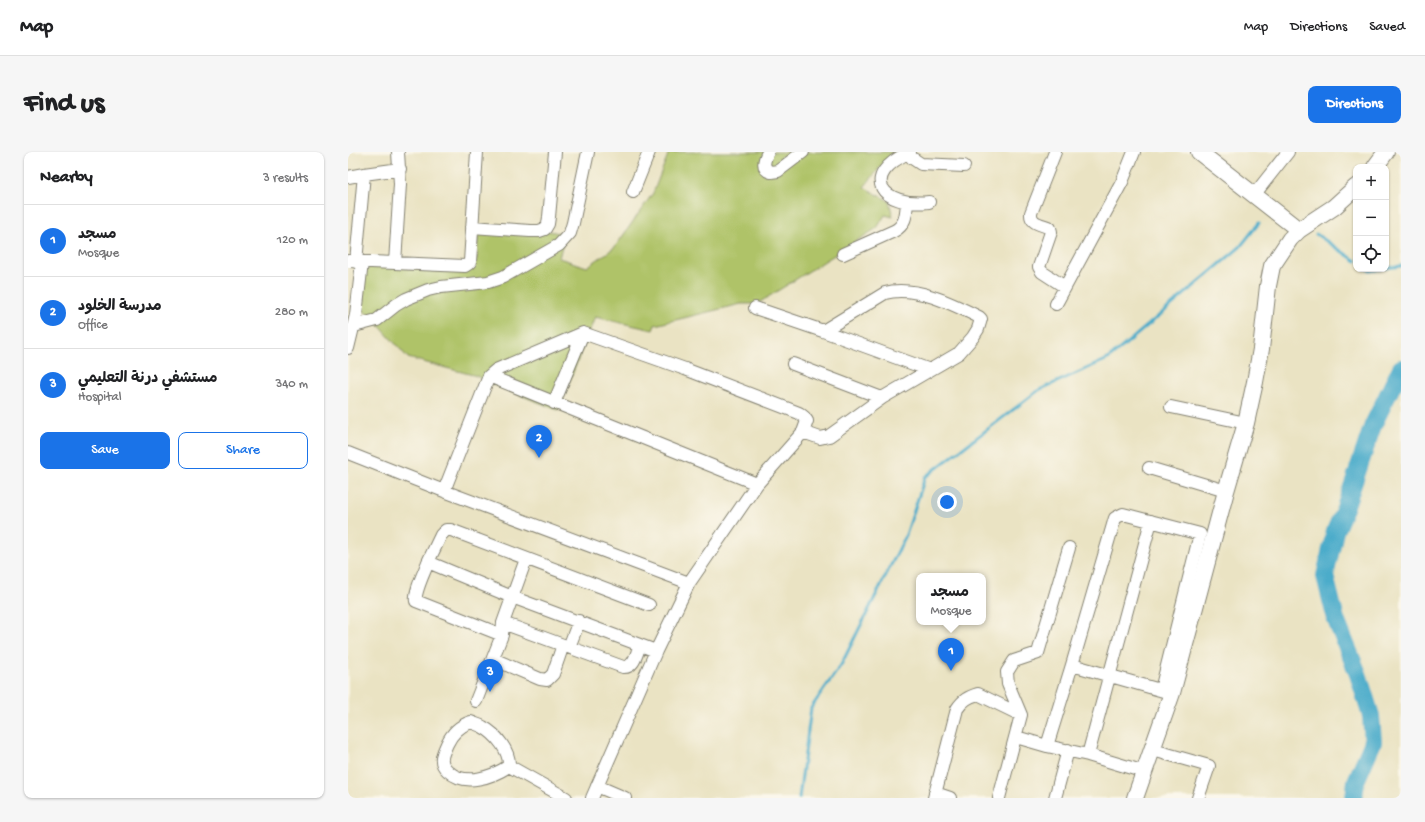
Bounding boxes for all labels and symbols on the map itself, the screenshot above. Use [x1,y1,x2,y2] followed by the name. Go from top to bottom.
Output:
[526,425,552,458] pin: 2
[937,492,957,512] your location
[938,638,964,671] pin: 1
[477,659,503,692] pin: 3

